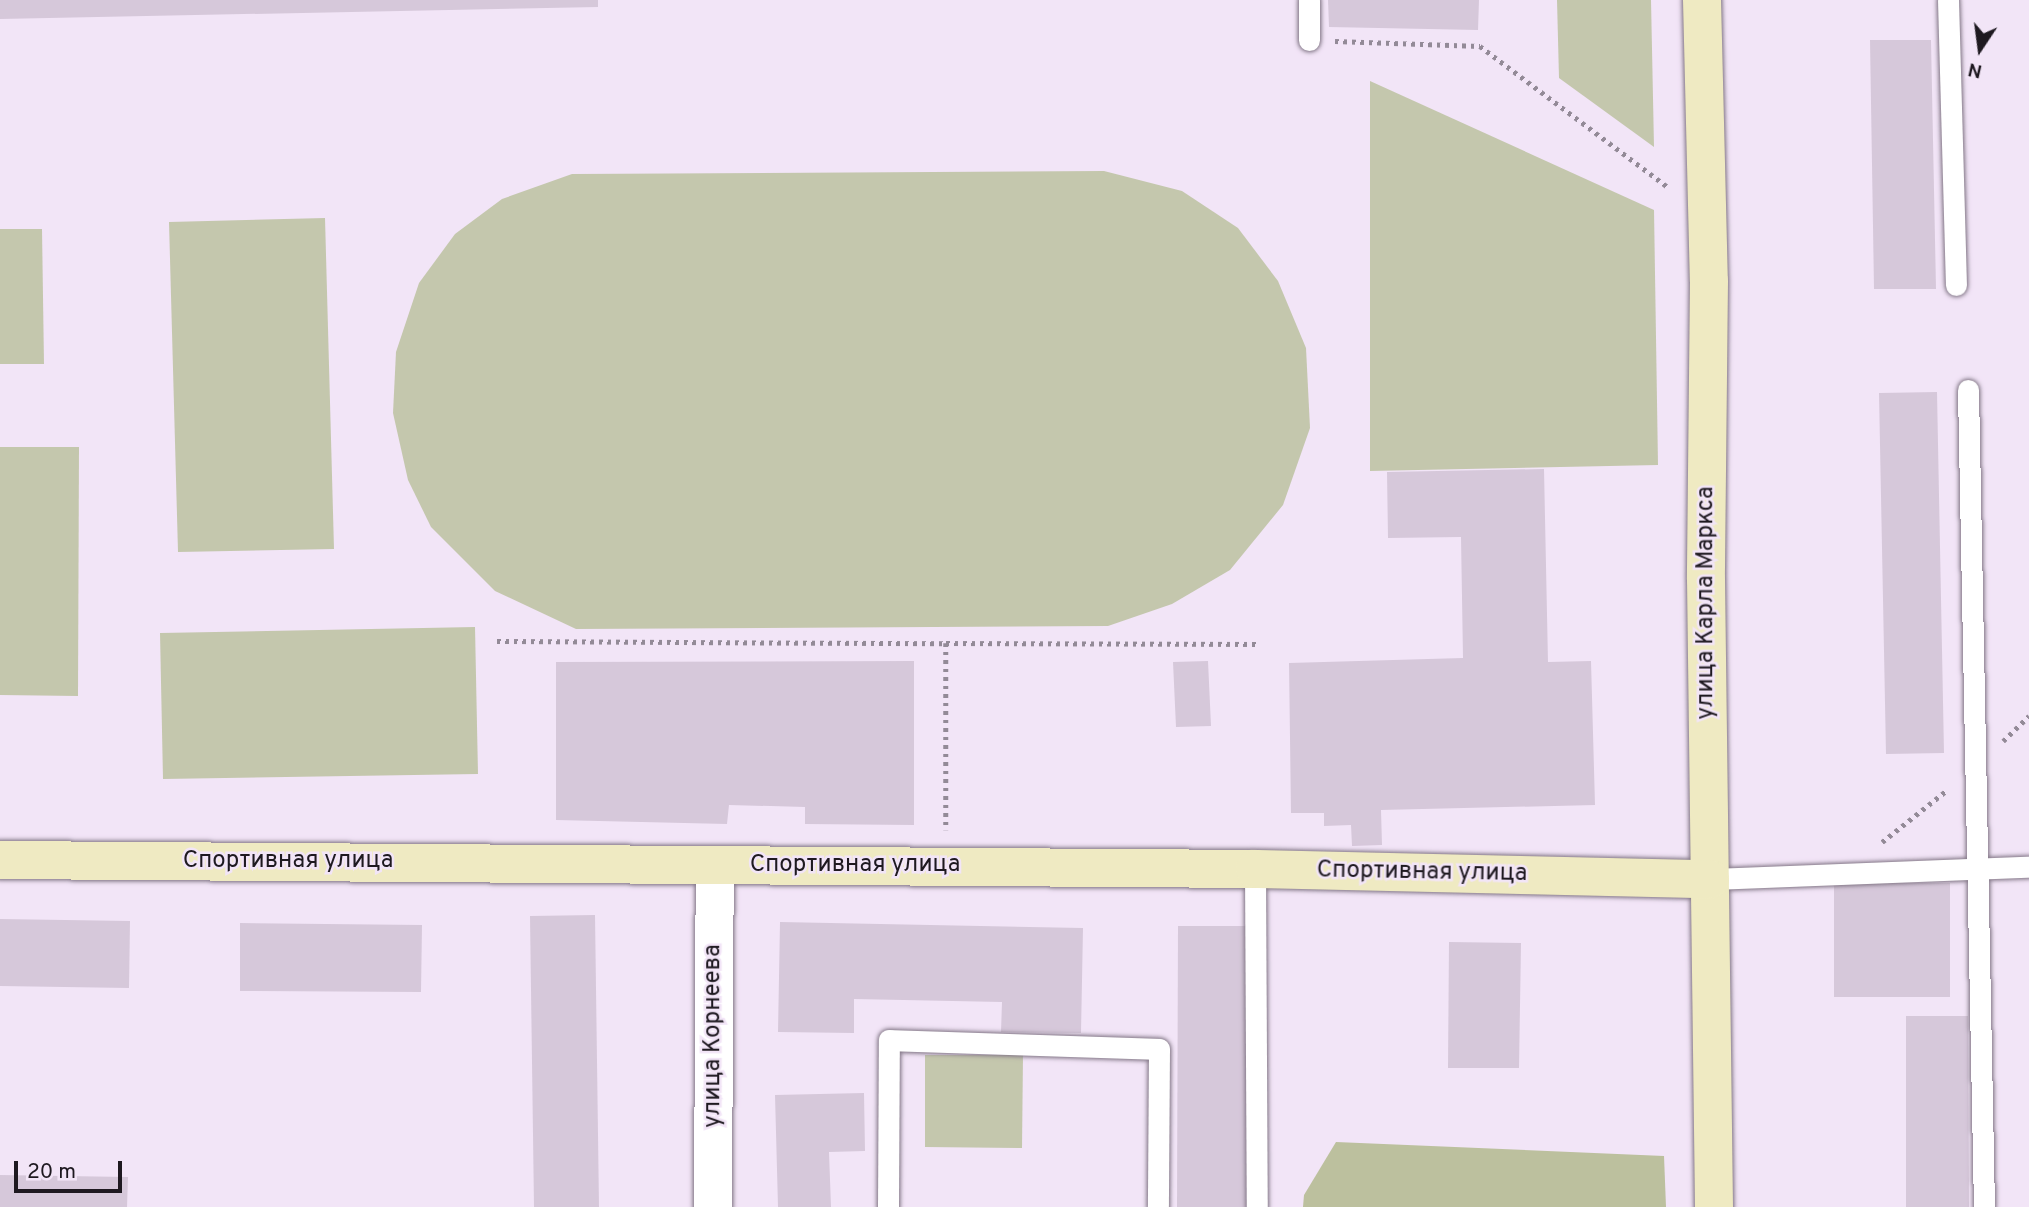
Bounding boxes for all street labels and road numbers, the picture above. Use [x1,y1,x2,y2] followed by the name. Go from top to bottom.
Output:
[1693,486,1721,720] street label: улица Карла Маркса
[183,848,393,876] street label: Спортивная улица
[750,852,960,880] street label: Спортивная улица
[1316,857,1528,889] street label: Спортивная улица
[700,944,728,1128] street label: улица Корнеева

